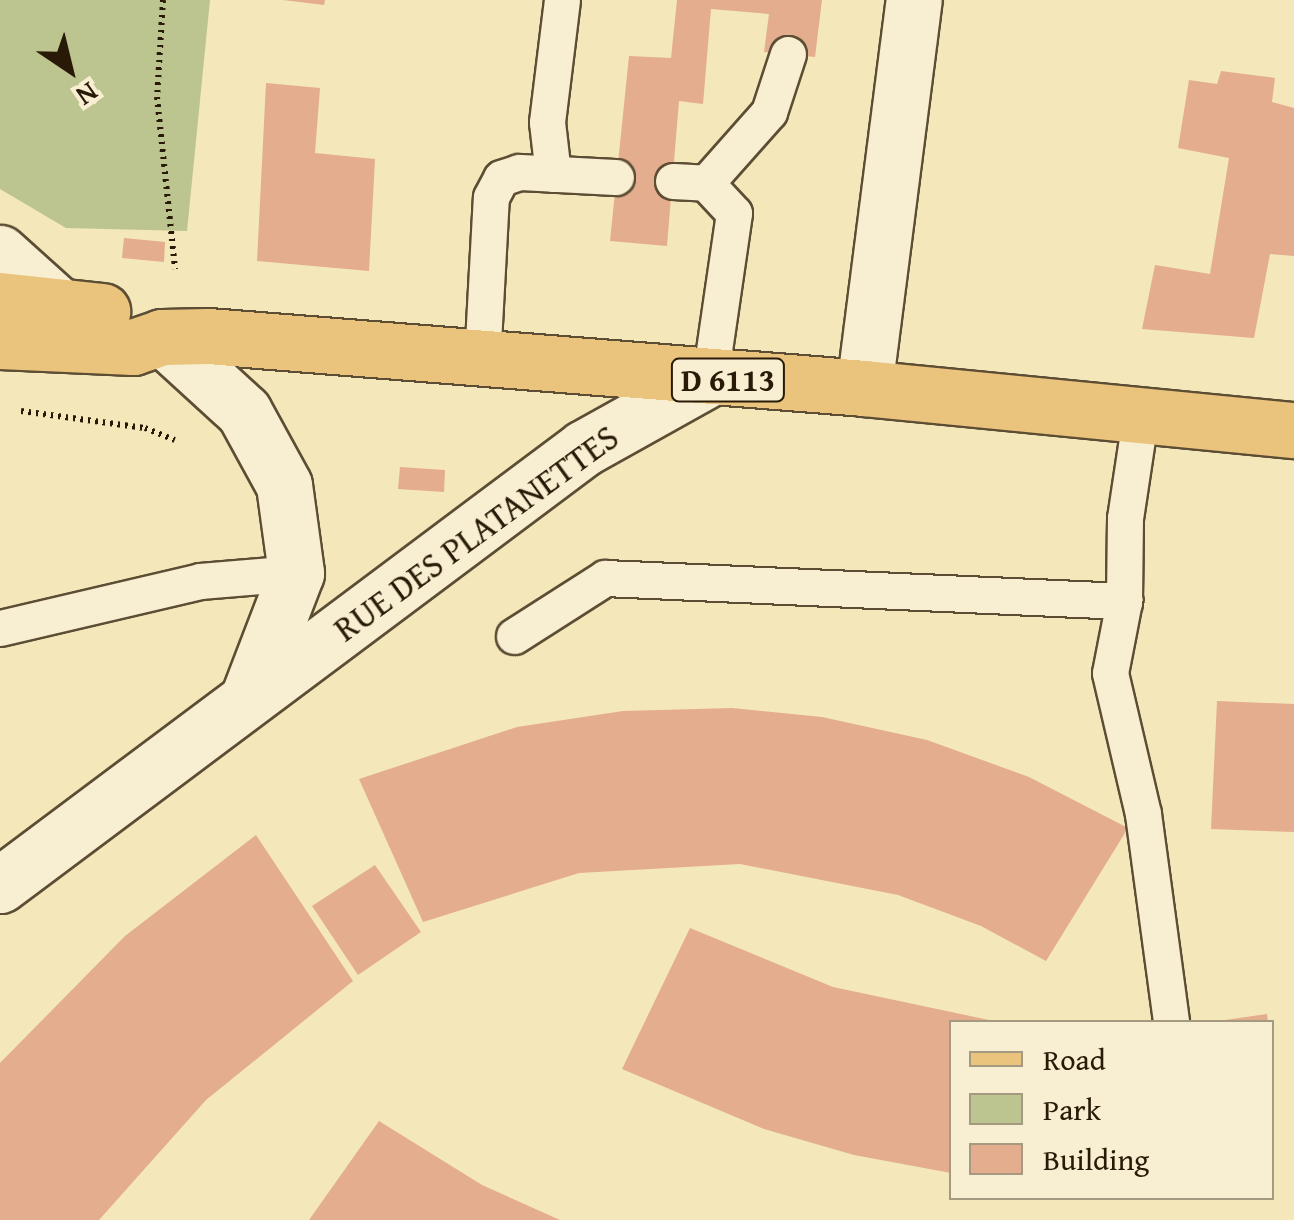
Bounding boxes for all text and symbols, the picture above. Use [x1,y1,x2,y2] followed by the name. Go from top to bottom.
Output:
[20,20,120,120] north arrow
[68,73,107,117] text: N
[670,353,786,407] road number: D 6113
[326,416,626,650] street label: RUE DES PLATANETTES
[949,1020,1274,1200] legend
[1043,1037,1106,1081] text: Road
[1043,1087,1101,1131] text: Park
[1043,1137,1149,1181] text: Building

